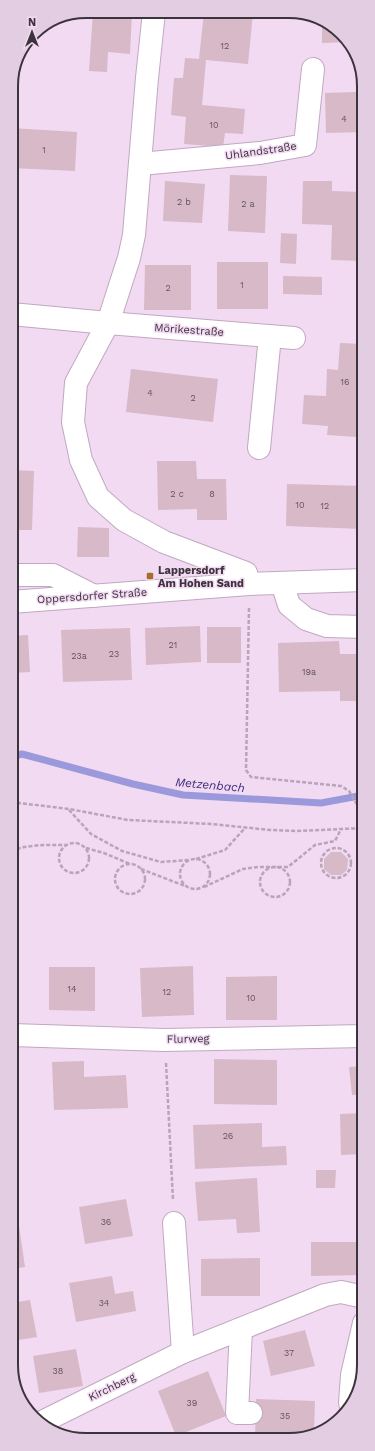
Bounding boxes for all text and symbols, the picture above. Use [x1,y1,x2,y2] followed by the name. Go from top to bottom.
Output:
[12,12,52,52] north arrow
[28,16,36,29] text: N
[221,41,229,51] house number: 12
[341,114,347,124] house number: 4
[209,120,219,130] house number: 10
[224,140,298,162] street label: Uhlandstraße
[42,145,46,155] house number: 1
[177,197,191,207] house number: 2 b
[241,199,255,209] house number: 2 a
[240,280,244,290] house number: 1
[165,283,171,293] house number: 2
[154,321,224,339] street label: Mörikestraße
[341,377,349,387] house number: 16
[147,388,153,398] house number: 4
[190,393,196,403] house number: 2
[170,489,184,499] house number: 2 c
[209,489,215,499] house number: 8
[295,500,305,510] house number: 10
[321,501,329,511] house number: 12
[158,564,244,590] place label: Lappersdorf Am Hohen Sand
[145,571,155,581] marker: Lappersdorf Am Hohen Sand
[37,586,147,606] street label: Oppersdorfer Straße
[169,640,177,650] house number: 21
[109,649,119,659] house number: 23
[71,651,87,661] house number: 23a
[302,667,316,677] house number: 19a
[175,775,245,795] water label: Metzenbach
[67,984,77,994] house number: 14
[163,987,171,997] house number: 12
[246,993,256,1003] house number: 10
[167,1032,210,1046] street label: Flurweg
[223,1131,233,1141] house number: 26
[101,1217,111,1227] house number: 36
[99,1298,110,1308] house number: 34
[284,1348,294,1358] house number: 37
[53,1366,63,1376] house number: 38
[86,1370,138,1404] street label: Kirchberg
[187,1398,197,1408] house number: 39
[280,1411,290,1421] house number: 35

